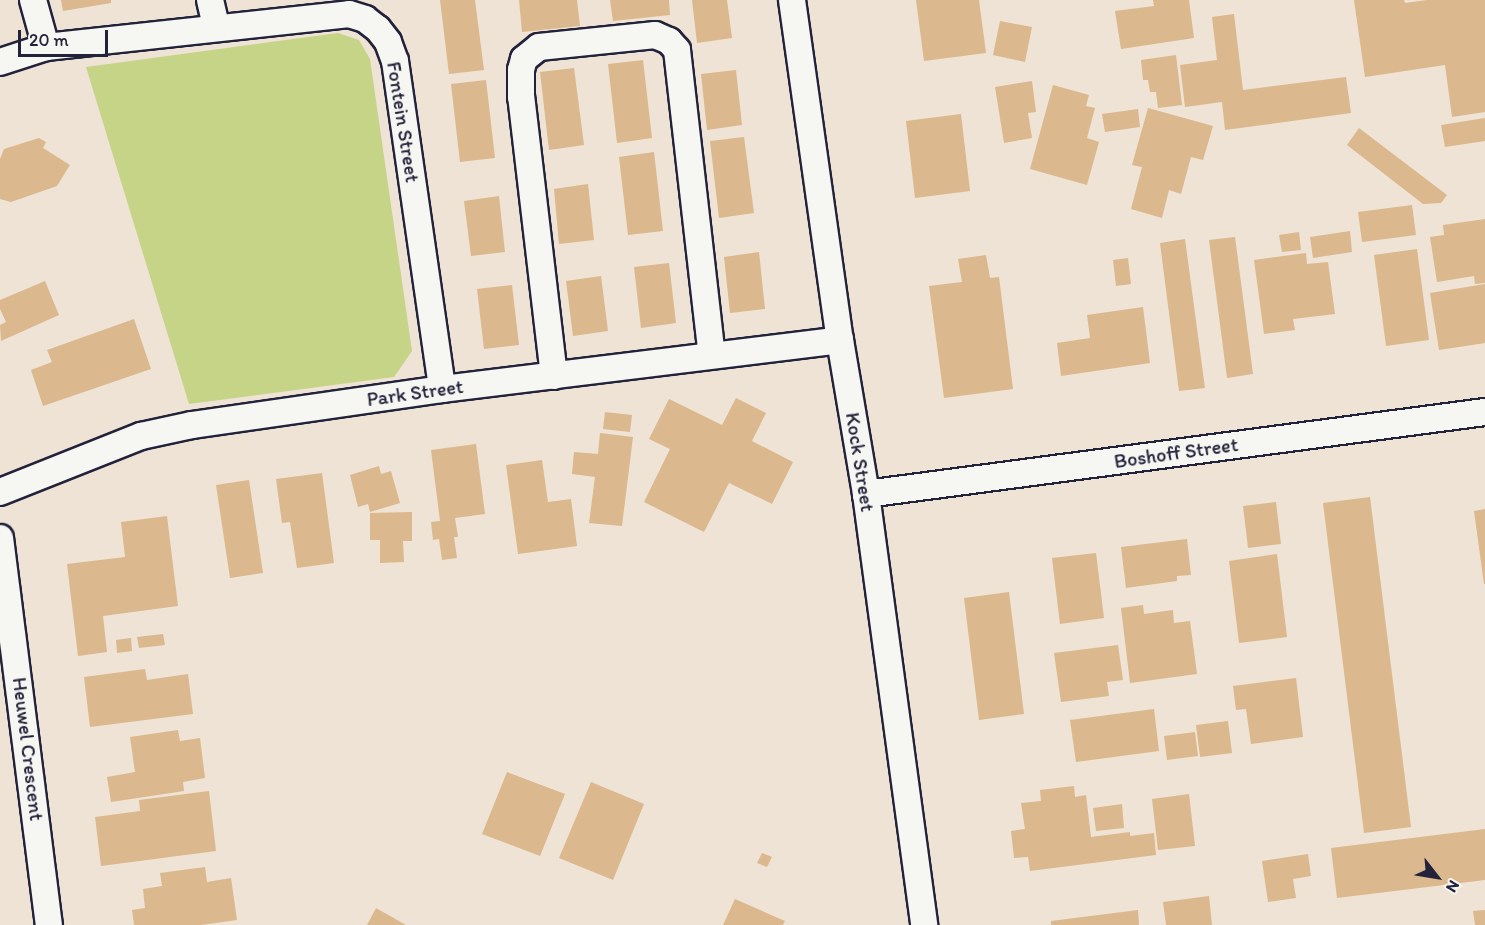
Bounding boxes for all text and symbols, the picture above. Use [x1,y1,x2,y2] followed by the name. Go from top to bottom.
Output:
[21,18,111,56] scale bar
[29,29,69,51] text: 20 m
[382,60,424,184] street label: Fontein Street
[365,374,465,412] street label: Park Street
[840,411,880,513] street label: Kock Street
[1113,432,1239,474] street label: Boshoff Street
[7,676,49,822] street label: Heuwel Crescent
[1407,847,1467,907] north arrow
[1442,877,1464,896] text: N

